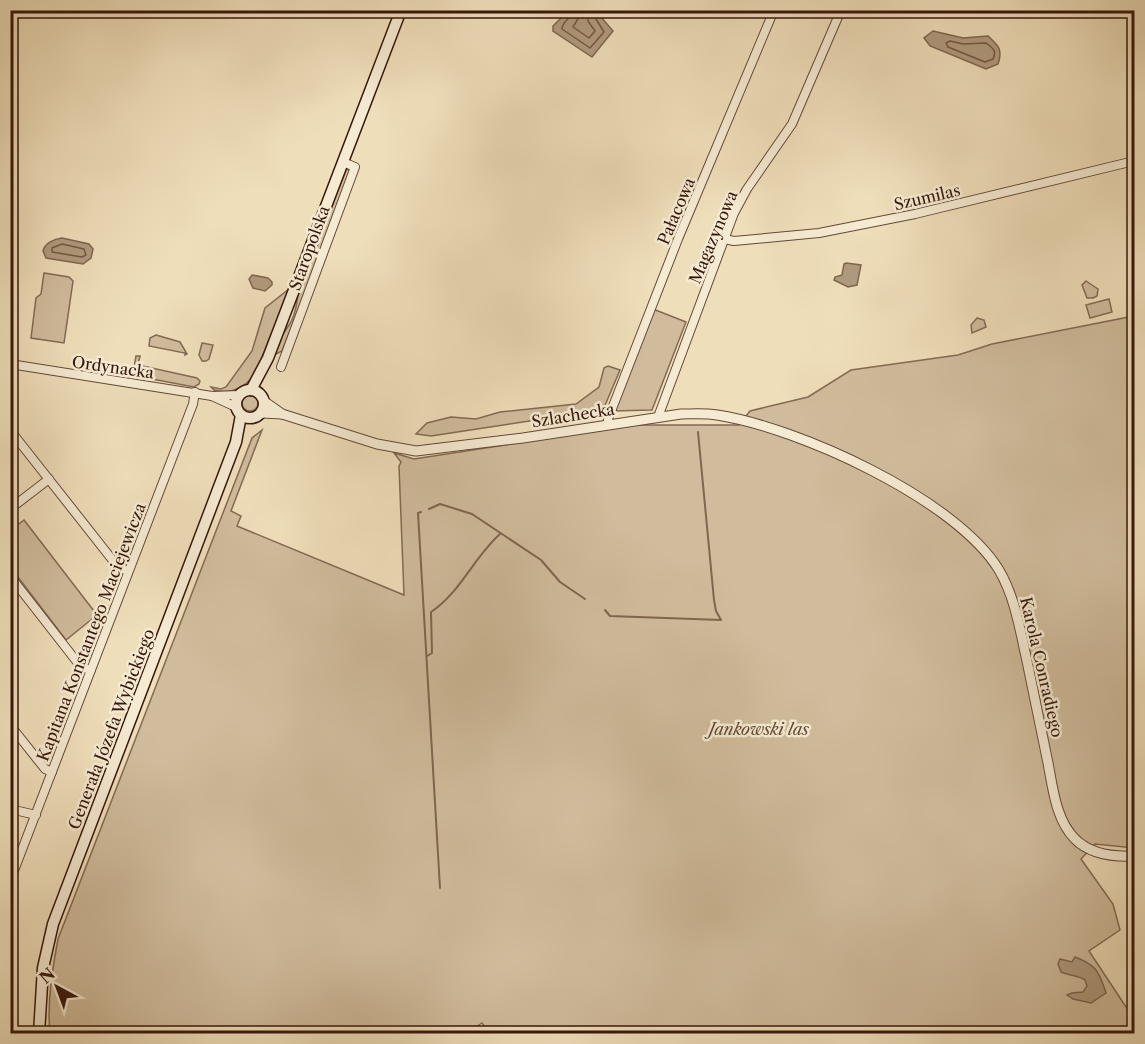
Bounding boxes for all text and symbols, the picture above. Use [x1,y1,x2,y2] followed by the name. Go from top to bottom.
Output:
[653,174,699,248] street label: Pałacowa
[892,180,962,214] street label: Szumilas
[684,187,742,287] street label: Magazynowa
[284,202,334,293] street label: Staropolska
[71,351,156,383] street label: Ordynacka
[530,398,617,431] street label: Szlachecka
[32,499,150,764] street label: Kapitana Konstantego Maciejewicza
[1016,595,1068,739] street label: Karola Conradiego
[63,626,159,832] street label: Generała Józefa Wybickiego
[704,719,809,739] park label: Jankowski las
[27,957,87,1017] north arrow
[35,964,59,988] text: N

